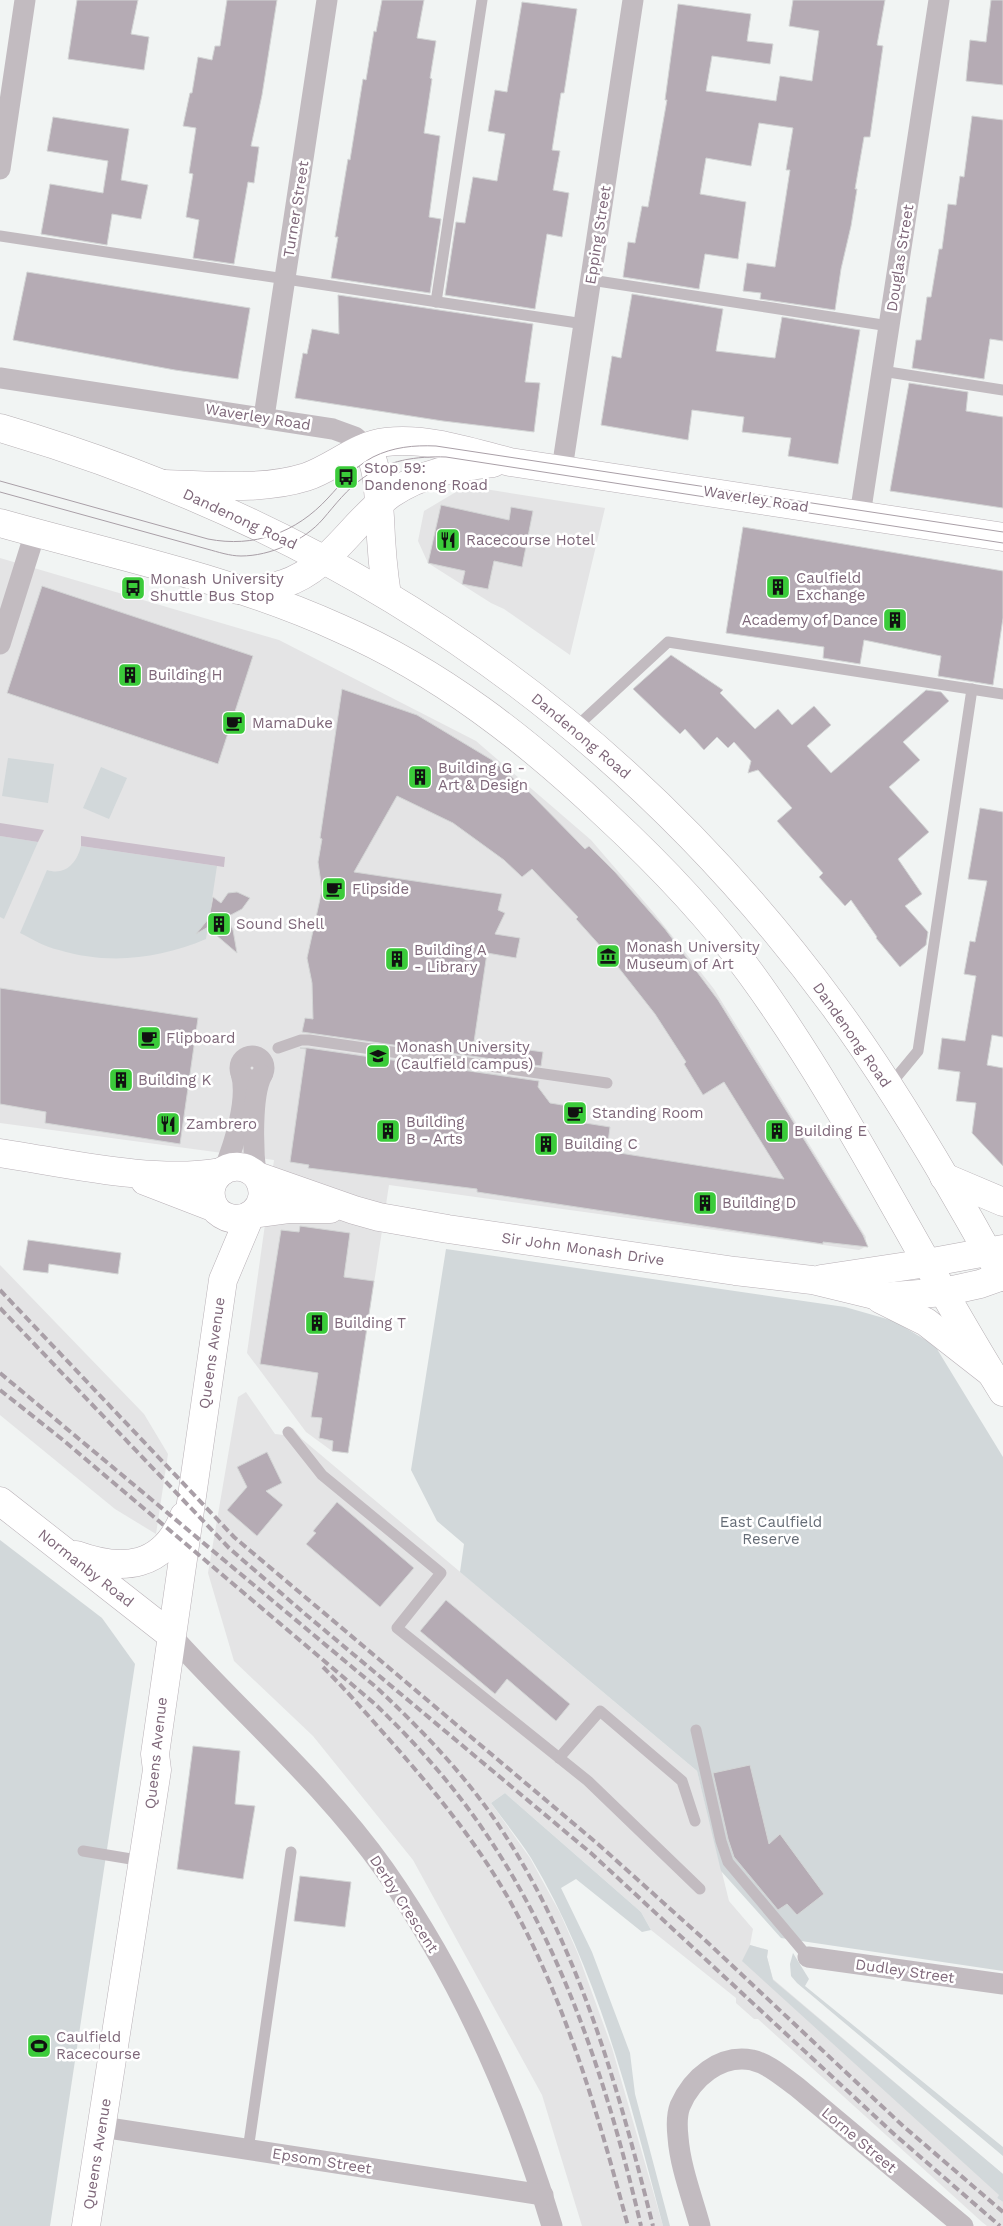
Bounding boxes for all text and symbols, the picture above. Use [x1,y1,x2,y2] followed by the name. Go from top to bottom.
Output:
[279,159,313,259] street label: Turner Street
[581,184,615,286] street label: Epping Street
[883,202,917,313] street label: Douglas Street
[204,400,312,434] street label: Waverley Road
[364,459,488,494] place label: Stop 59: Dandenong Road
[333,464,359,490] bus stop icon: Stop 59: Dandenong Road
[702,482,810,516] street label: Waverley Road
[180,485,300,553] street label: Dandenong Road
[435,527,461,553] restaurant icon: Racecourse Hotel
[466,531,595,549] place label: Racecourse Hotel
[796,569,865,604] place label: Caulfield Exchange
[150,570,284,605] place label: Monash University Shuttle Bus Stop
[765,574,791,600] building icon: Caulfield Exchange
[120,575,146,601] bus stop icon: Monash University Shuttle Bus Stop
[882,607,908,633] building icon: Academy of Dance
[742,611,878,629] place label: Academy of Dance
[117,662,143,688] building icon: Building H
[148,666,222,684] place label: Building H
[528,689,634,783] street label: Dandenong Road
[221,710,247,736] cafe icon: MamaDuke
[252,714,333,732] place label: MamaDuke
[438,759,528,794] place label: Building G - Art & Design
[407,764,433,790] building icon: Building G - Art & Design
[321,876,347,902] cafe icon: Flipside
[352,880,409,898] place label: Flipside
[206,911,232,937] building icon: Sound Shell
[236,915,325,933] place label: Sound Shell
[626,938,760,973] place label: Monash University Museum of Art
[414,941,487,976] place label: Building A - Library
[595,943,621,969] museum icon: Monash University Museum of Art
[384,946,410,972] building icon: Building A - Library
[809,979,895,1091] street label: Dandenong Road
[136,1025,162,1051] cafe icon: Flipboard
[166,1029,235,1047] place label: Flipboard
[396,1038,533,1073] place label: Monash University (Caulfield campus)
[365,1043,391,1069] school or university icon: Monash University (Caulfield campus)
[108,1067,134,1093] building icon: Building K
[138,1071,211,1089] place label: Building K
[562,1100,588,1126] cafe icon: Standing Room
[592,1104,703,1122] place label: Standing Room
[155,1111,181,1137] restaurant icon: Zambrero
[406,1113,464,1148] place label: Building B - Arts
[186,1115,257,1133] place label: Zambrero
[375,1118,401,1144] building icon: Building B - Arts
[764,1118,790,1144] building icon: Building E
[794,1122,867,1140] place label: Building E
[533,1131,559,1157] building icon: Building C
[564,1135,638,1153] place label: Building C
[692,1190,718,1216] building icon: Building D
[722,1194,796,1212] place label: Building D
[500,1229,666,1269] street label: Sir John Monash Drive
[195,1296,229,1410] street label: Queens Avenue
[304,1310,330,1336] building icon: Building T
[334,1314,406,1332] place label: Building T
[720,1513,822,1548] park label: East Caulfield Reserve
[35,1525,137,1611] street label: Normanby Road
[141,1696,171,1810] street label: Queens Avenue
[366,1852,443,1957] street label: Derby Crescent
[854,1955,956,1987] street label: Dudley Street
[56,2028,141,2063] place label: Caulfield Racecourse
[26,2033,52,2059] sports icon: Caulfield Racecourse
[79,2097,115,2211] street label: Queens Avenue
[818,2104,901,2177] street label: Lorne Street
[271,2144,374,2178] street label: Epsom Street

